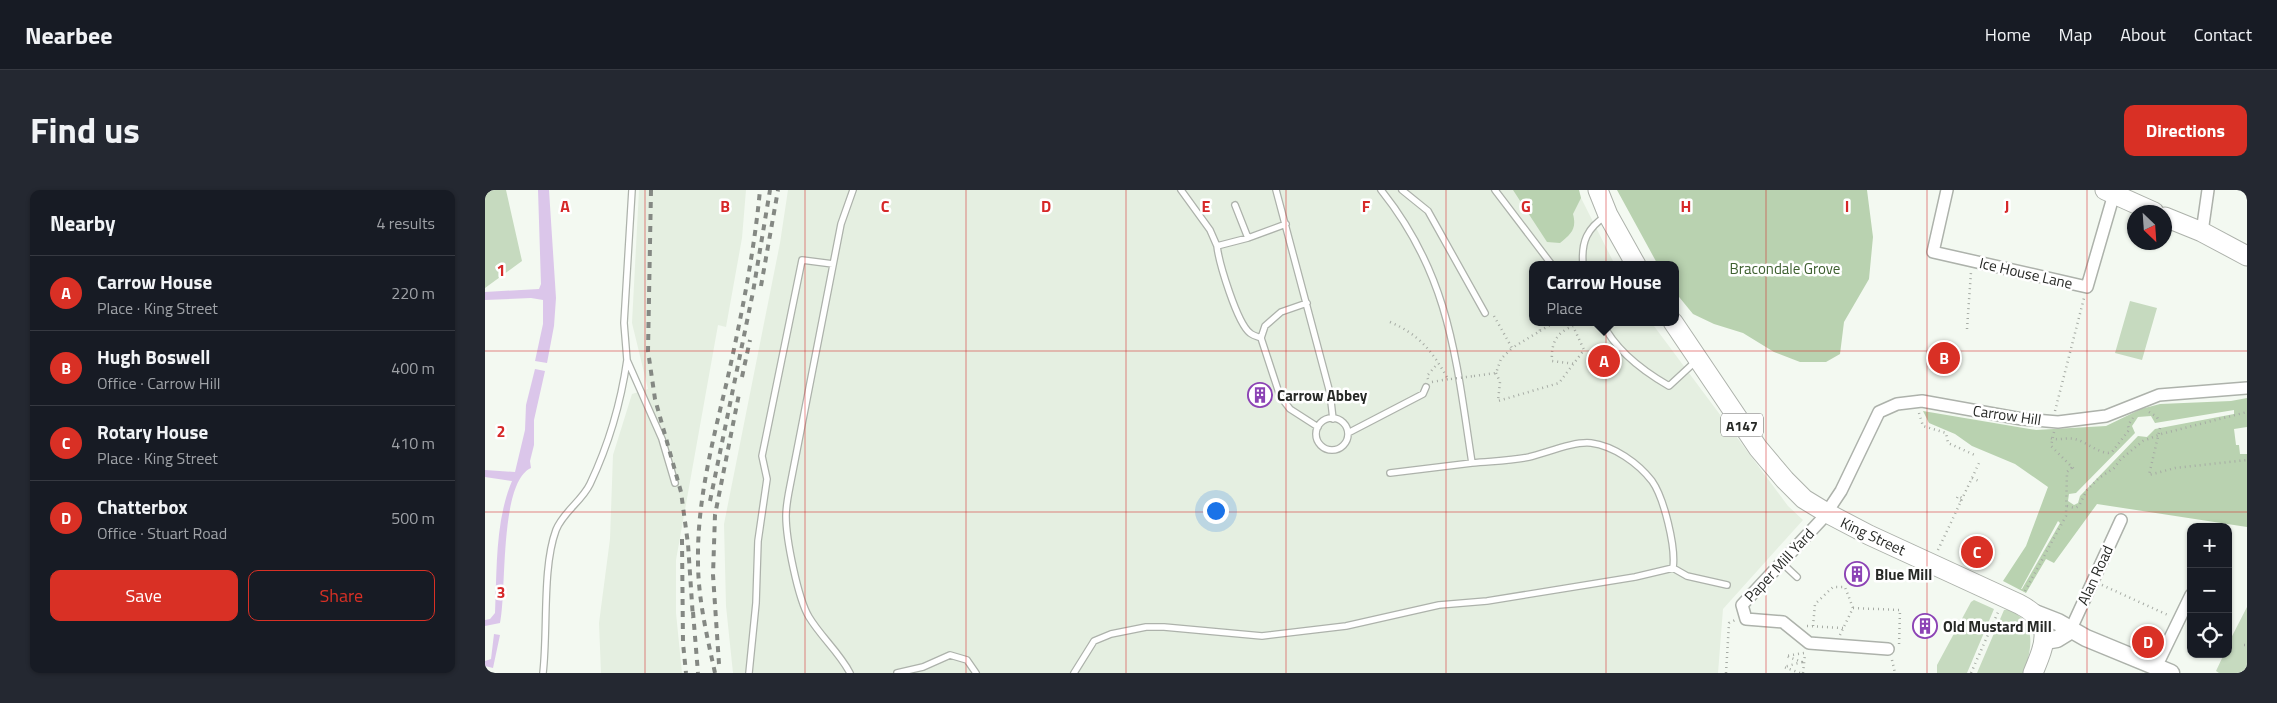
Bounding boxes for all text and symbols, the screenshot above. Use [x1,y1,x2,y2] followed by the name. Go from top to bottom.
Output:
[25,17,112,53] text: Nearbee
[1985,21,2031,48] text: Home
[2059,21,2092,48] text: Map
[2120,21,2166,48] text: About
[2194,21,2252,48] text: Contact
[30,103,140,157] text: Find us
[2124,105,2247,156] button: Directions
[560,194,570,218] text: A
[720,194,730,218] text: B
[881,194,890,218] text: C
[1041,194,1051,218] text: D
[1202,194,1211,218] text: E
[1362,194,1371,218] text: F
[1521,194,1531,218] text: G
[1681,194,1691,218] text: H
[1845,194,1849,218] text: I
[2005,194,2009,218] text: J
[2127,205,2172,250] north arrow
[50,207,115,239] text: Nearby
[376,211,435,235] text: 4 results
[1977,251,2075,295] street label: Ice House Lane
[1730,257,1840,280] park label: Bracondale Grove
[497,258,505,282] text: 1
[1529,261,1679,326] popup
[97,267,212,296] text: Carrow House
[1546,267,1662,296] text: Carrow House
[61,281,71,305] text: A
[391,281,435,305] text: 220 m
[97,296,218,320] text: Place · King Street
[1546,296,1583,320] text: Place
[1928,339,1960,377] pin: B
[97,342,210,371] text: Hugh Boswell
[1588,342,1620,380] pin: A
[61,356,71,380] text: B
[391,356,435,380] text: 400 m
[97,371,221,395] text: Office · Carrow Hill
[1247,382,1273,408] building icon: Carrow Abbey
[1277,384,1368,407] place label: Carrow Abbey
[1971,399,2043,431] street label: Carrow Hill
[1721,414,1763,436] road number: A147
[97,417,208,446] text: Rotary House
[497,419,505,443] text: 2
[62,431,70,455] text: C
[391,431,435,455] text: 410 m
[97,446,218,470] text: Place · King Street
[97,492,187,521] text: Chatterbox
[1203,498,1229,524] your location
[61,506,71,530] text: D
[391,506,435,530] text: 500 m
[1837,511,1910,561] street label: King Street
[97,521,227,545] text: Office · Stuart Road
[1739,523,1819,607] street label: Paper Mill Yard
[2187,523,2232,658] map controls
[2187,523,2232,568] button: +
[1961,533,1993,571] pin: C
[2071,541,2119,609] street label: Alan Road
[1844,561,1870,587] building icon: Blue Mill
[1875,563,1932,586] place label: Blue Mill
[2187,568,2232,613] button: −
[50,570,238,621] button: Save
[248,570,435,621] button: Share
[497,580,505,604] text: 3
[1912,613,1938,639] building icon: Old Mustard Mill
[2187,613,2232,658] button: locate
[1943,615,2052,638] place label: Old Mustard Mill
[2132,623,2164,661] pin: D

